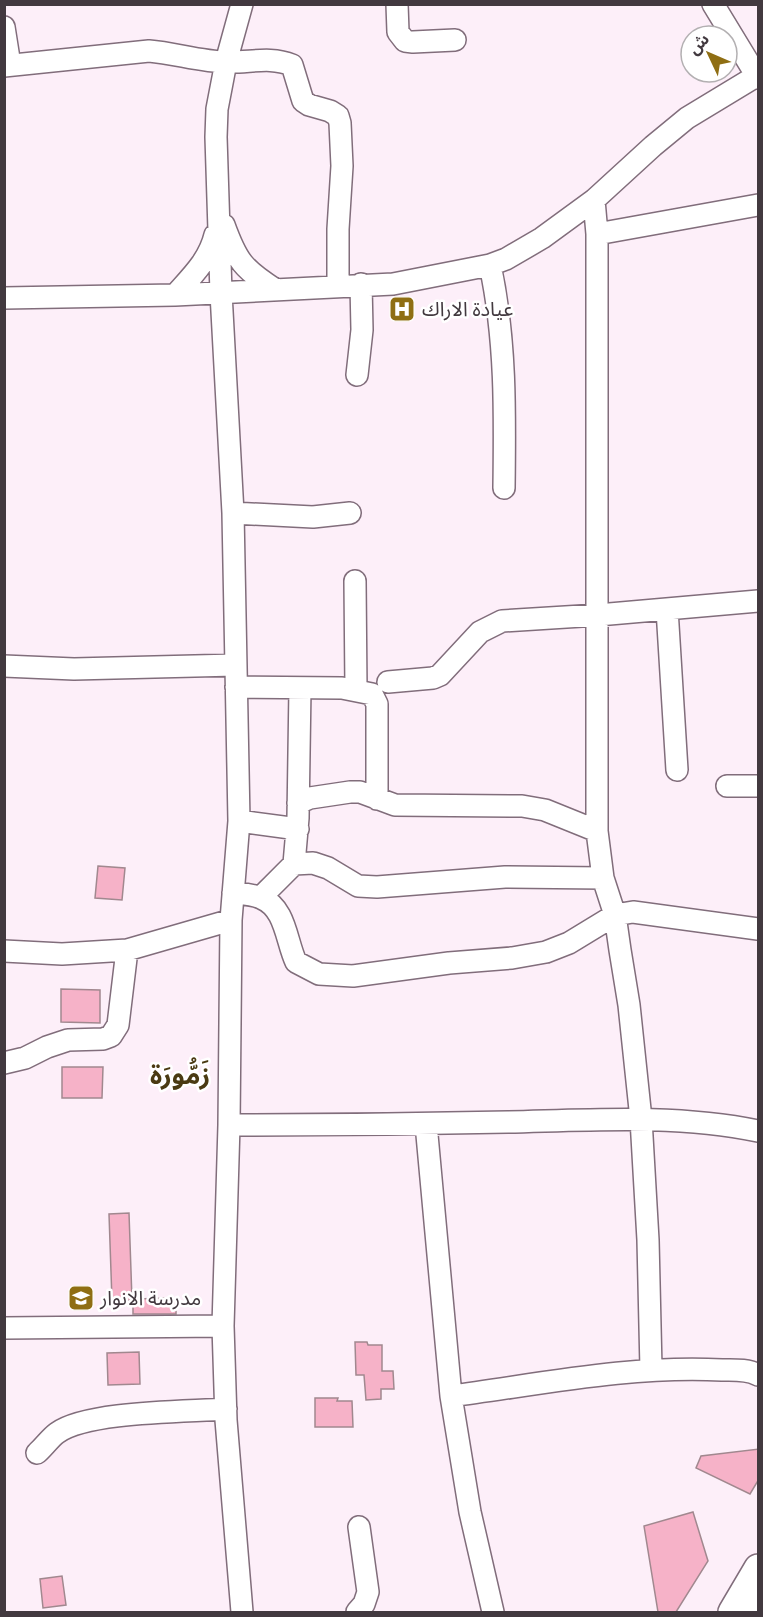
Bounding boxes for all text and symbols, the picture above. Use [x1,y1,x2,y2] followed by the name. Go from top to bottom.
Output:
[679,24,739,84] north arrow
[684,29,713,58] text: ش
[387,294,417,324] hospital icon: عيادة الاراك
[422,298,513,321] place label: عيادة الاراك
[150,1057,210,1091] district label: زَمُّورَة
[66,1283,96,1313] school or university icon: مدرسة الانوار
[99,1287,201,1310] place label: مدرسة الانوار

